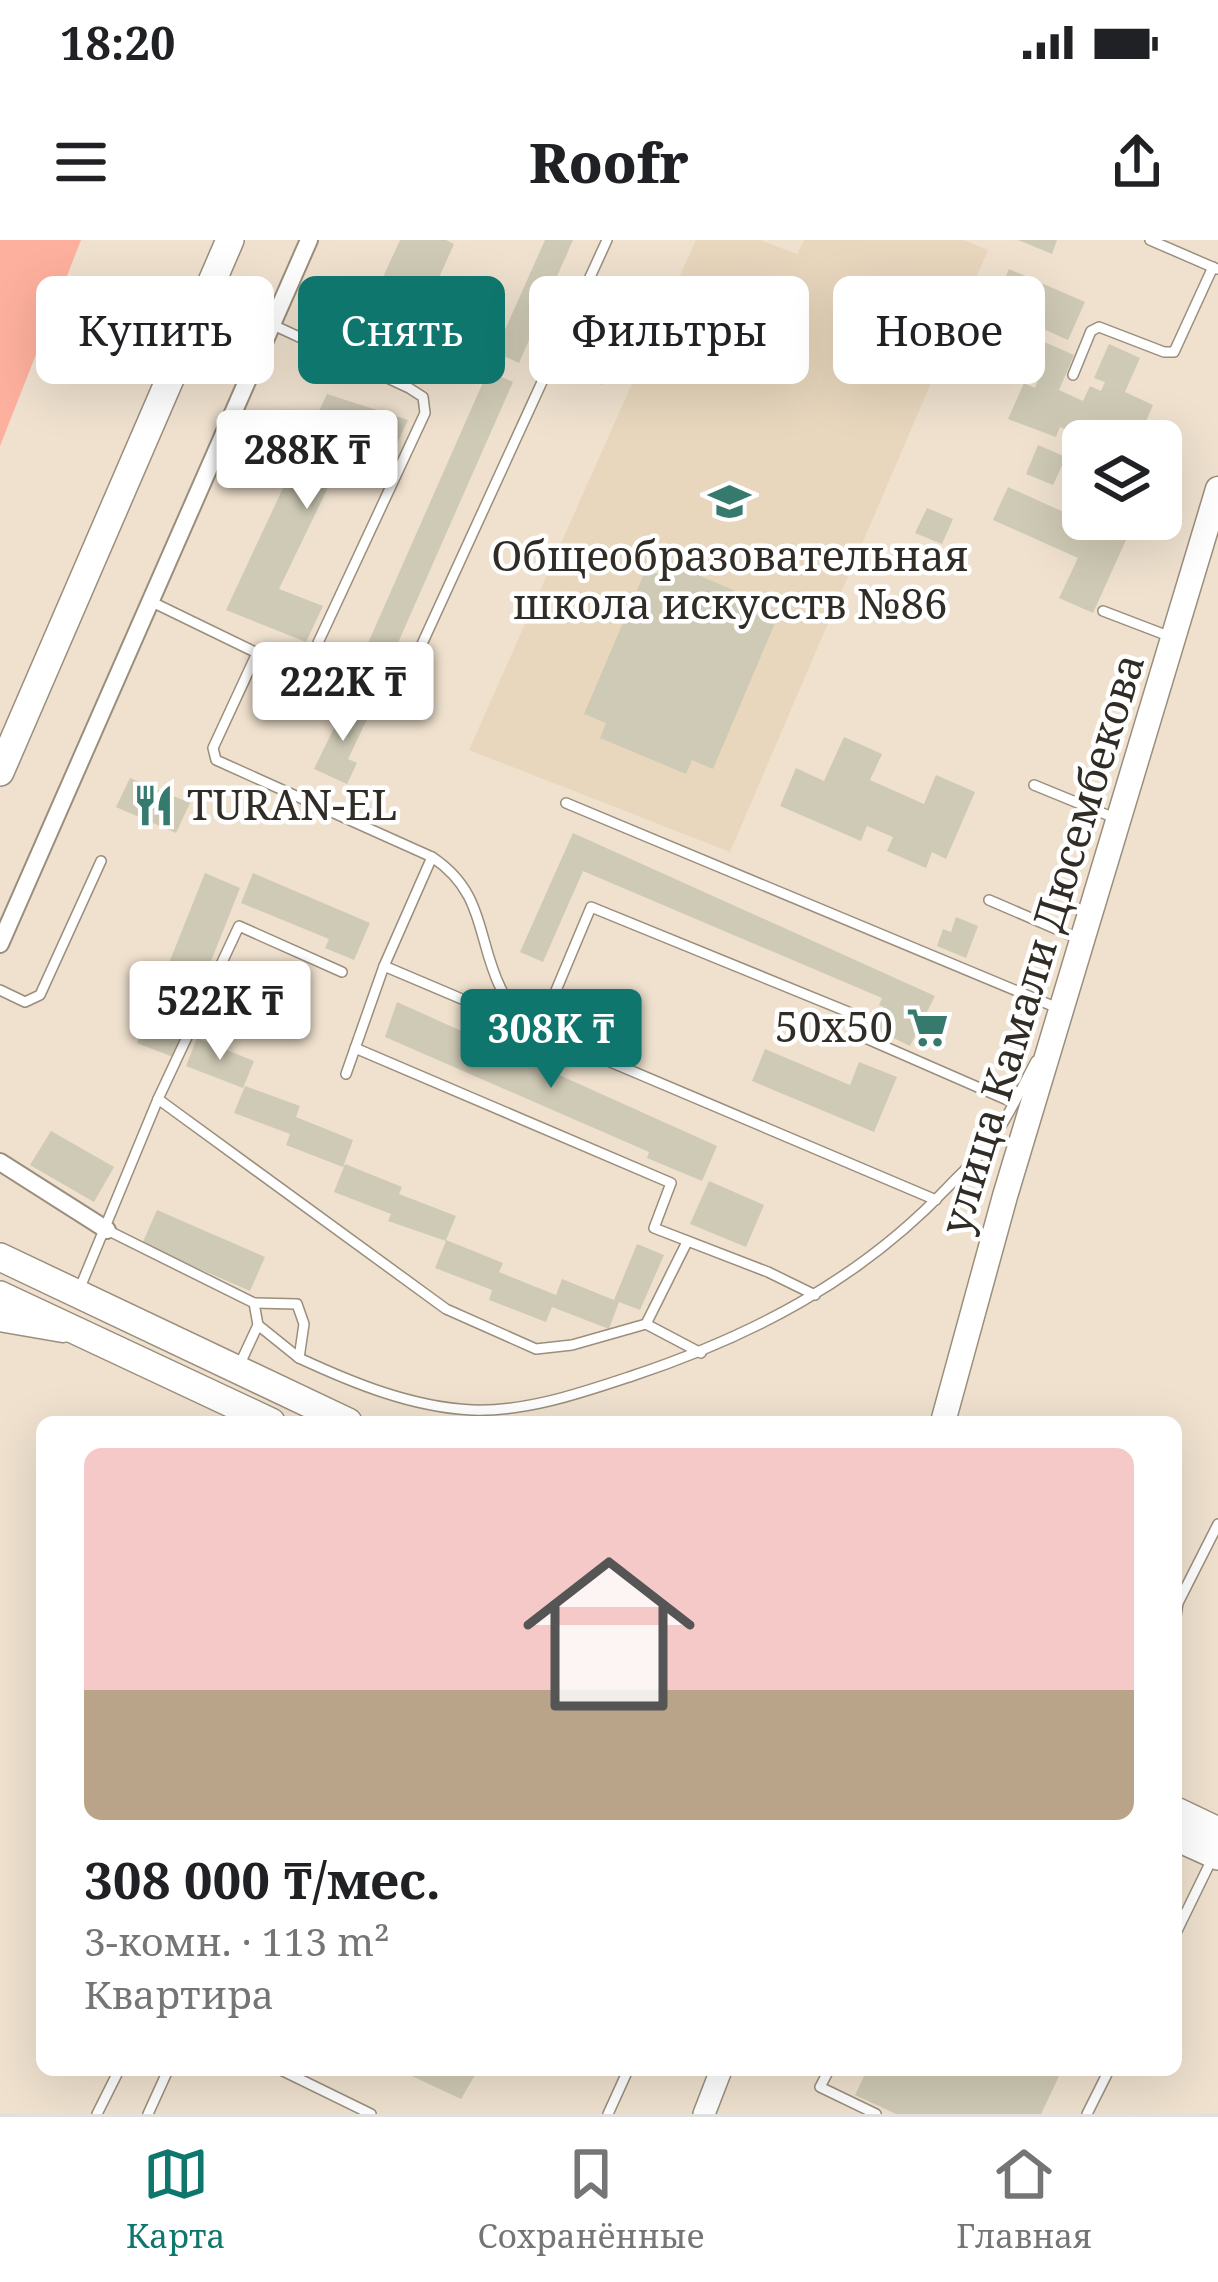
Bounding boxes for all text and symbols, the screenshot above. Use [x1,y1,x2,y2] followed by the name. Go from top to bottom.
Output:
[60,12,175,73] text: 18:20
[529,125,689,199] text: Roofr
[48,129,114,195] icon: menu
[1104,129,1170,195] icon: share
[36,276,274,384] chip: Купить
[298,276,505,384] chip: Снять
[529,276,809,384] chip: Фильтры
[833,276,1045,384] chip: Новое
[209,410,405,512] pin: 288K ₸
[1062,420,1182,540] map controls
[1062,420,1182,540] button: layers
[244,422,370,475] text: 288K ₸
[707,479,753,525] school or university icon: Общеобразовательная школа искусств №86
[491,526,969,631] place label: Общеобразовательная школа искусств №86
[245,642,441,744] pin: 222K ₸
[925,646,1156,1241] street label: улица Камали Дюсембекова
[280,654,406,707] text: 222K ₸
[187,775,397,832] place label: TURAN-EL
[130,782,176,828] restaurant icon: TURAN-EL
[122,961,318,1063] pin: 522K ₸
[157,973,283,1026] text: 522K ₸
[453,989,649,1091] pin: 308K ₸
[775,997,893,1054] place label: 50х50
[488,1001,614,1054] text: 308K ₸
[904,1004,950,1050] supermarket icon: 50х50
[501,1526,717,1742] icon: home
[84,1844,441,1914] text: 308 000 ₸/мес.
[84,1914,390,1967] text: 3-комн. · 113 m²
[84,1967,274,2020] text: Квартира
[126,2141,225,2258] tab: Карта
[477,2141,704,2258] tab: Сохранённые
[956,2141,1092,2258] tab: Главная

